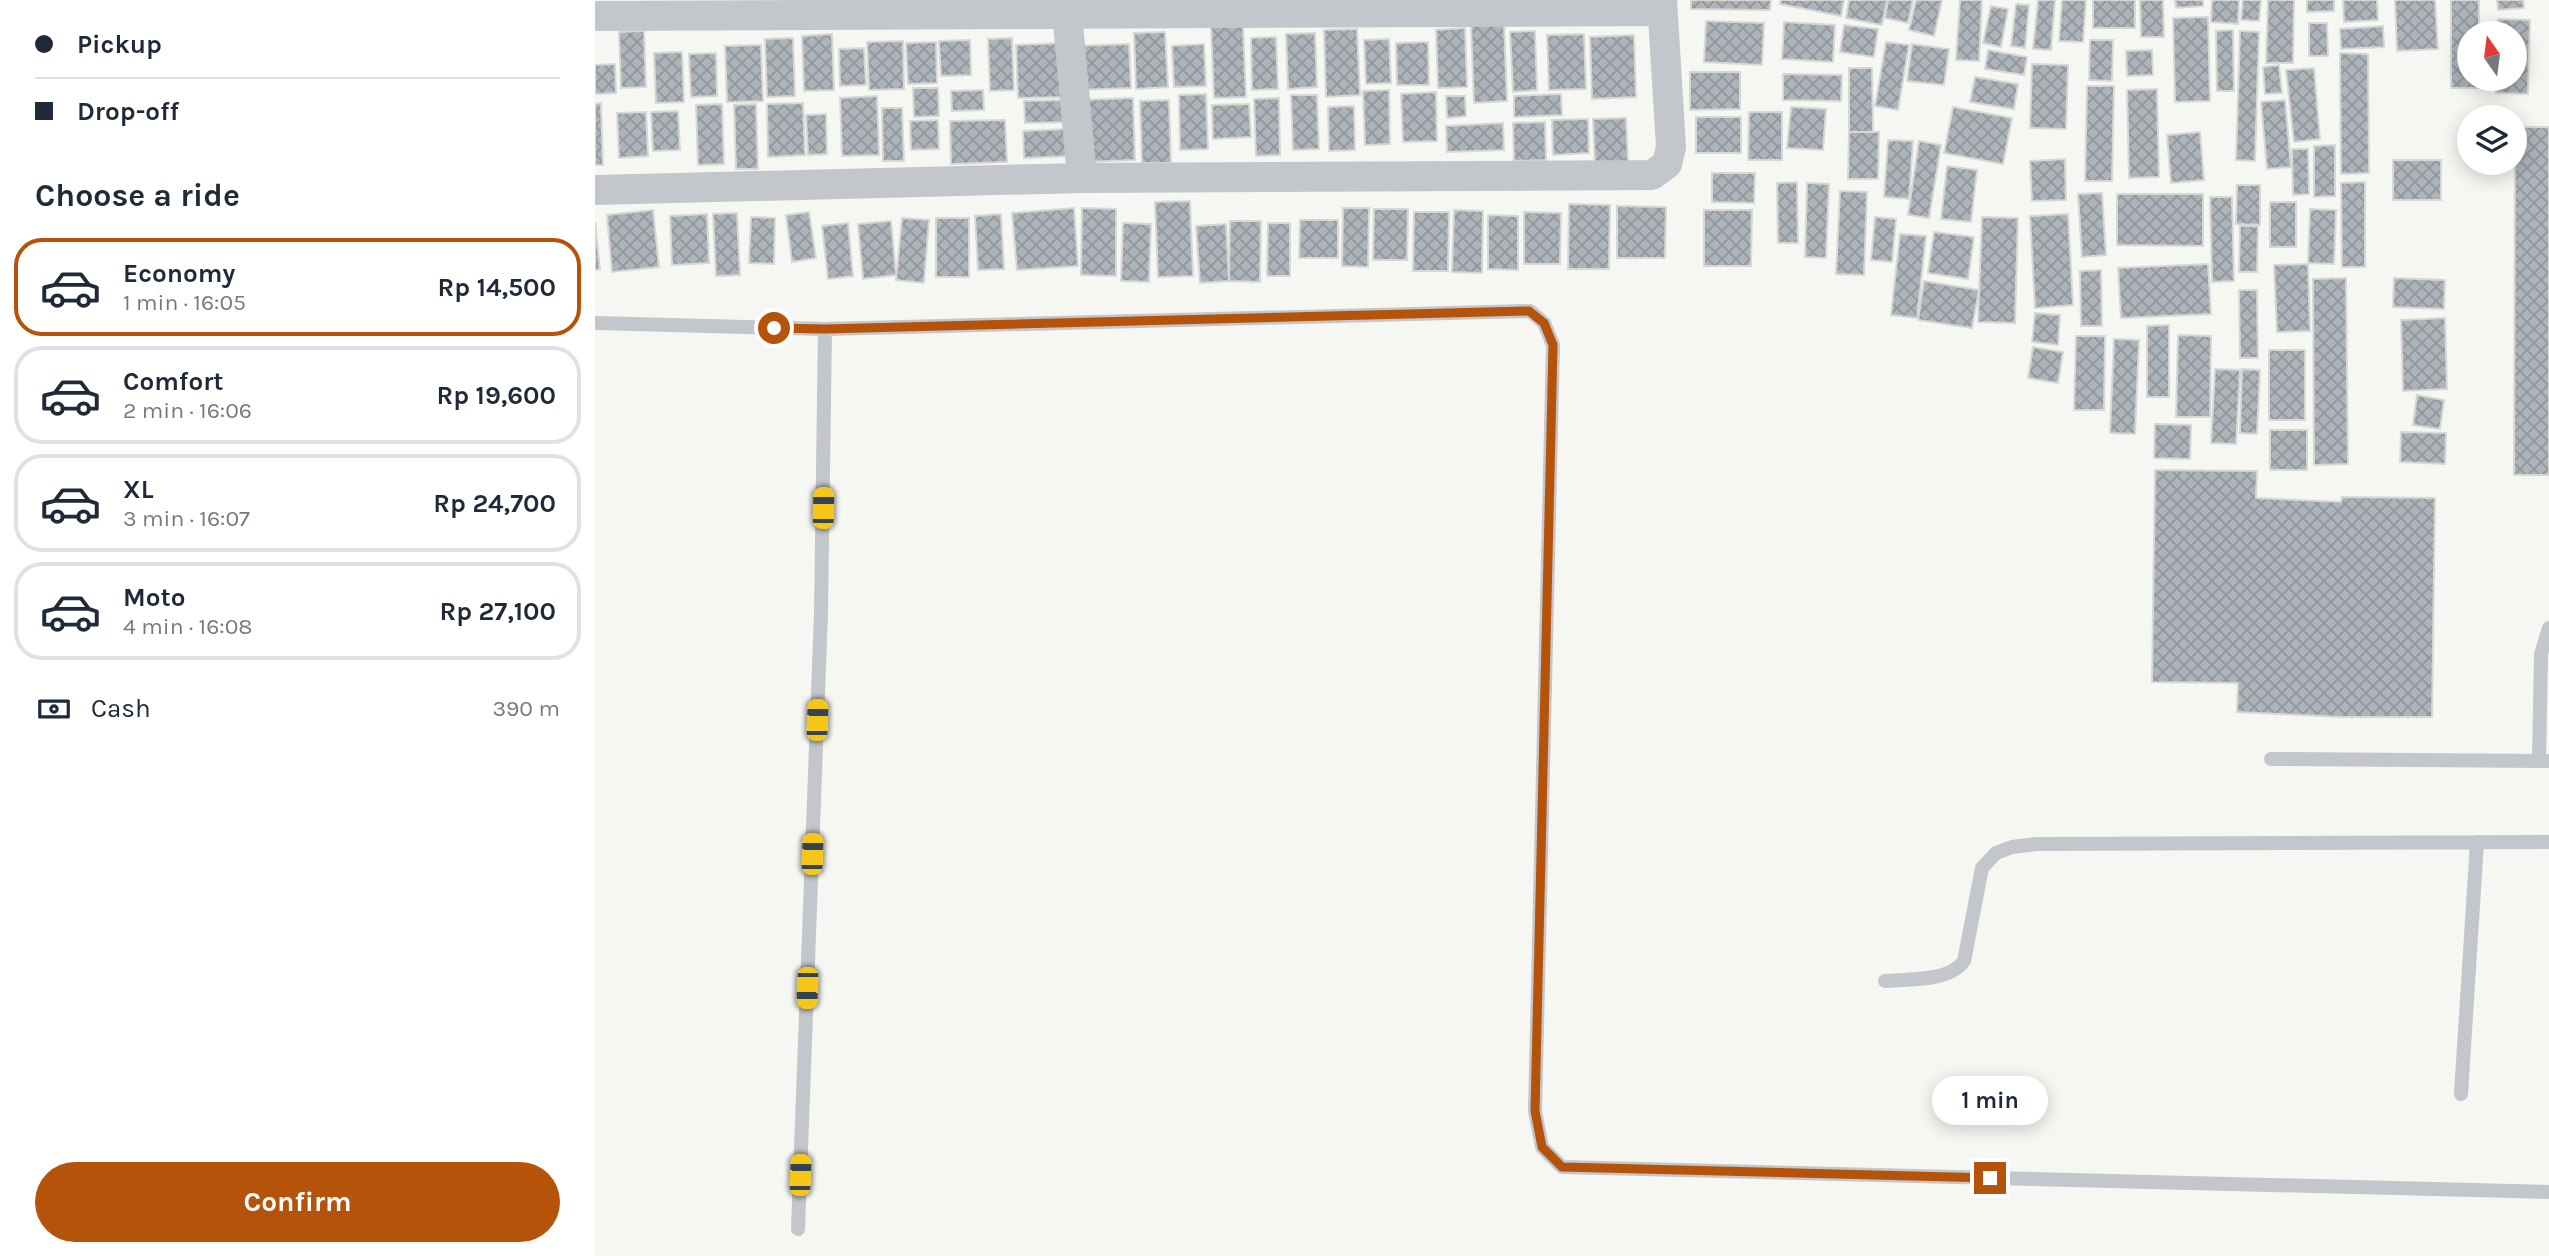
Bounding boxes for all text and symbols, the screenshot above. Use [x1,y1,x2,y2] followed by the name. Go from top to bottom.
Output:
[2457,21,2527,91] north arrow
[2457,21,2527,175] map controls
[77,29,162,60] text: Pickup
[77,96,179,127] text: Drop-off
[2457,105,2527,175] button: layers
[35,177,240,214] text: Choose a ride
[39,256,102,319] icon: car
[123,258,235,289] text: Economy
[437,272,556,303] text: Rp 14,500
[123,289,246,316] text: 1 min · 16:05
[758,312,790,344] route start
[39,364,102,427] icon: car
[123,366,224,397] text: Comfort
[436,380,556,411] text: Rp 19,600
[123,397,252,424] text: 2 min · 16:06
[39,472,102,535] icon: car
[123,474,154,505] text: XL
[813,487,834,529] car
[433,488,556,519] text: Rp 24,700
[123,505,250,532] text: 3 min · 16:07
[39,580,102,643] icon: car
[123,582,185,613] text: Moto
[439,596,556,627] text: Rp 27,100
[123,613,252,640] text: 4 min · 16:08
[35,690,73,728] icon: cash
[91,693,151,724] text: Cash
[492,695,560,722] text: 390 m
[806,699,829,741] car
[801,833,824,875] car
[796,967,819,1009] car
[1932,1076,2048,1126] callout: 1 min
[1961,1087,2019,1114] text: 1 min
[789,1154,812,1196] car
[35,1162,560,1242] button: Confirm
[1974,1162,2006,1194] route end

